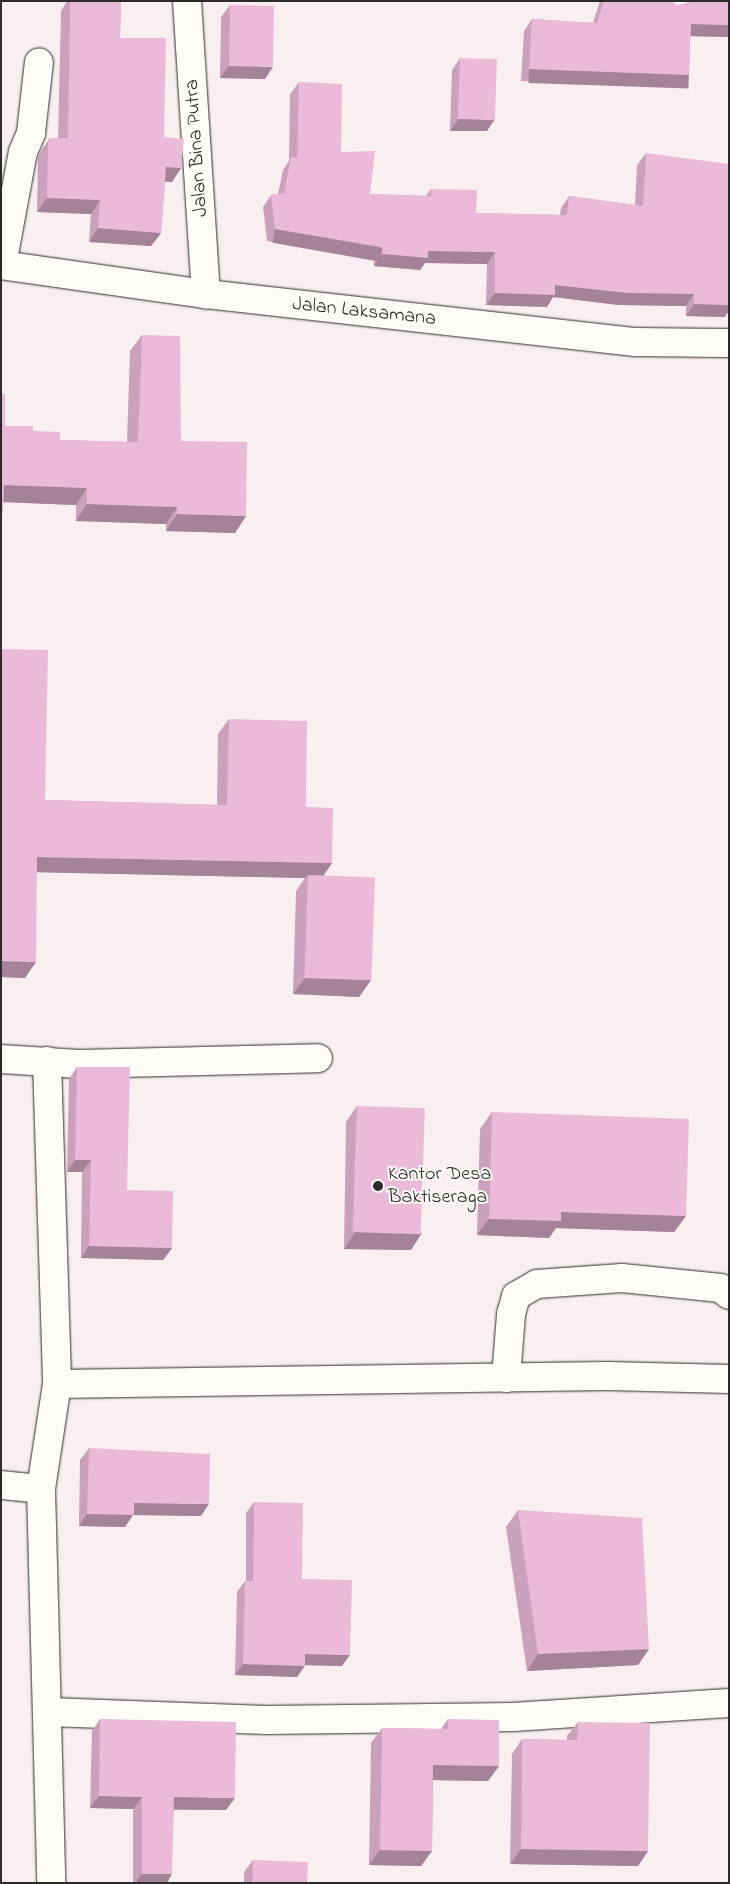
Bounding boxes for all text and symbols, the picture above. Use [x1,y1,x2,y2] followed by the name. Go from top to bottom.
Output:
[180,78,214,218] street label: Jalan Bina Putra
[291,293,437,331] street label: Jalan Laksamana
[388,1162,491,1209] place label: Kantor Desa Baktiseraga
[372,1180,384,1192] marker: Kantor Desa Baktiseraga

